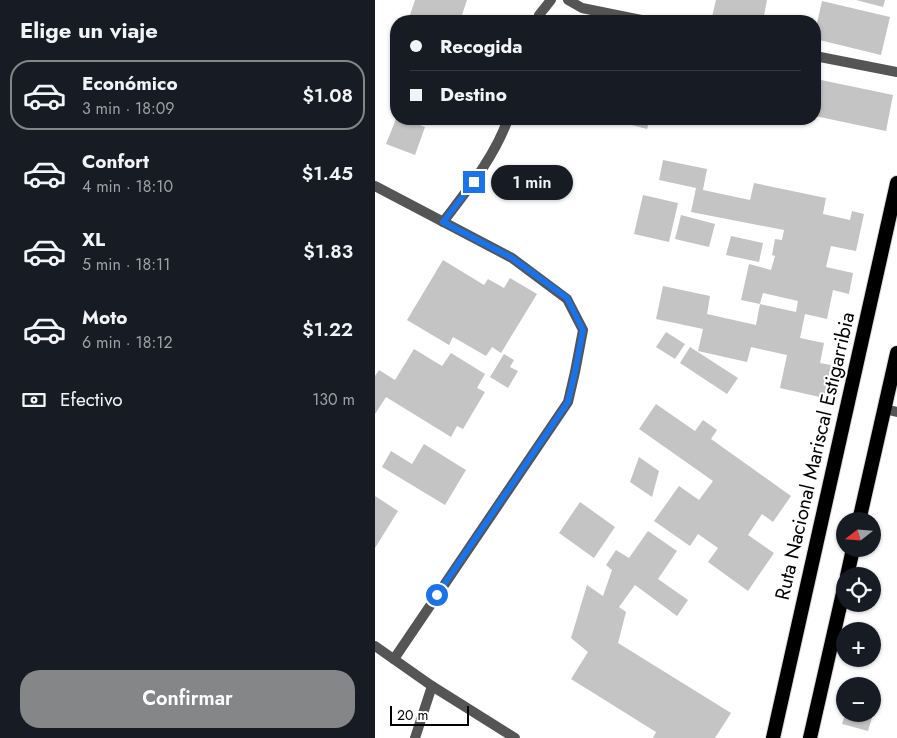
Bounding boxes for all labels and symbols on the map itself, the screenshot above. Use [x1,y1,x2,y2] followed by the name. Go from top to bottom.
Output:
[491,164,574,200] callout: 1 min
[463,171,485,193] route end
[768,309,862,603] street label: Ruta Nacional Mariscal Estigarribia
[836,512,881,558] north arrow
[426,584,448,606] route start
[390,703,469,726] scale bar

